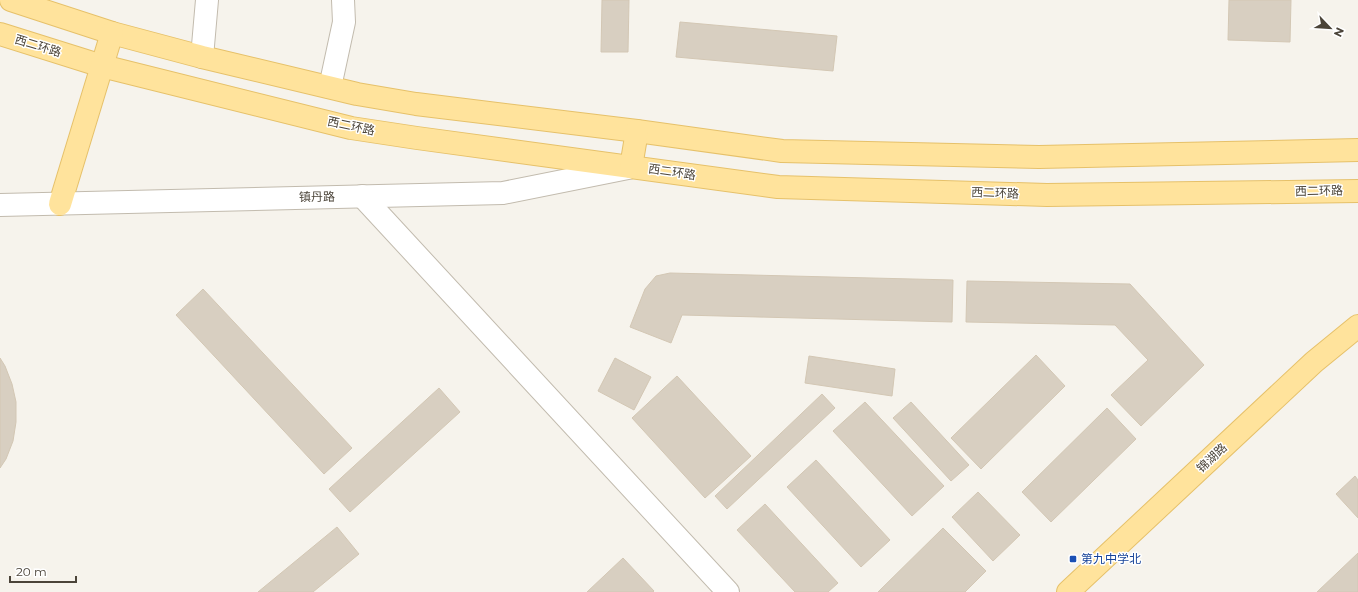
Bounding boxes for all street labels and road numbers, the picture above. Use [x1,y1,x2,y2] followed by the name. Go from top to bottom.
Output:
[13,31,63,60] street label: 西二环路
[326,113,376,138] street label: 西二环路
[647,161,697,182] street label: 西二环路
[1295,183,1343,198] street label: 西二环路
[971,184,1019,201] street label: 西二环路
[299,189,335,204] street label: 镇丹路
[1193,440,1230,475] street label: 锦湖路

